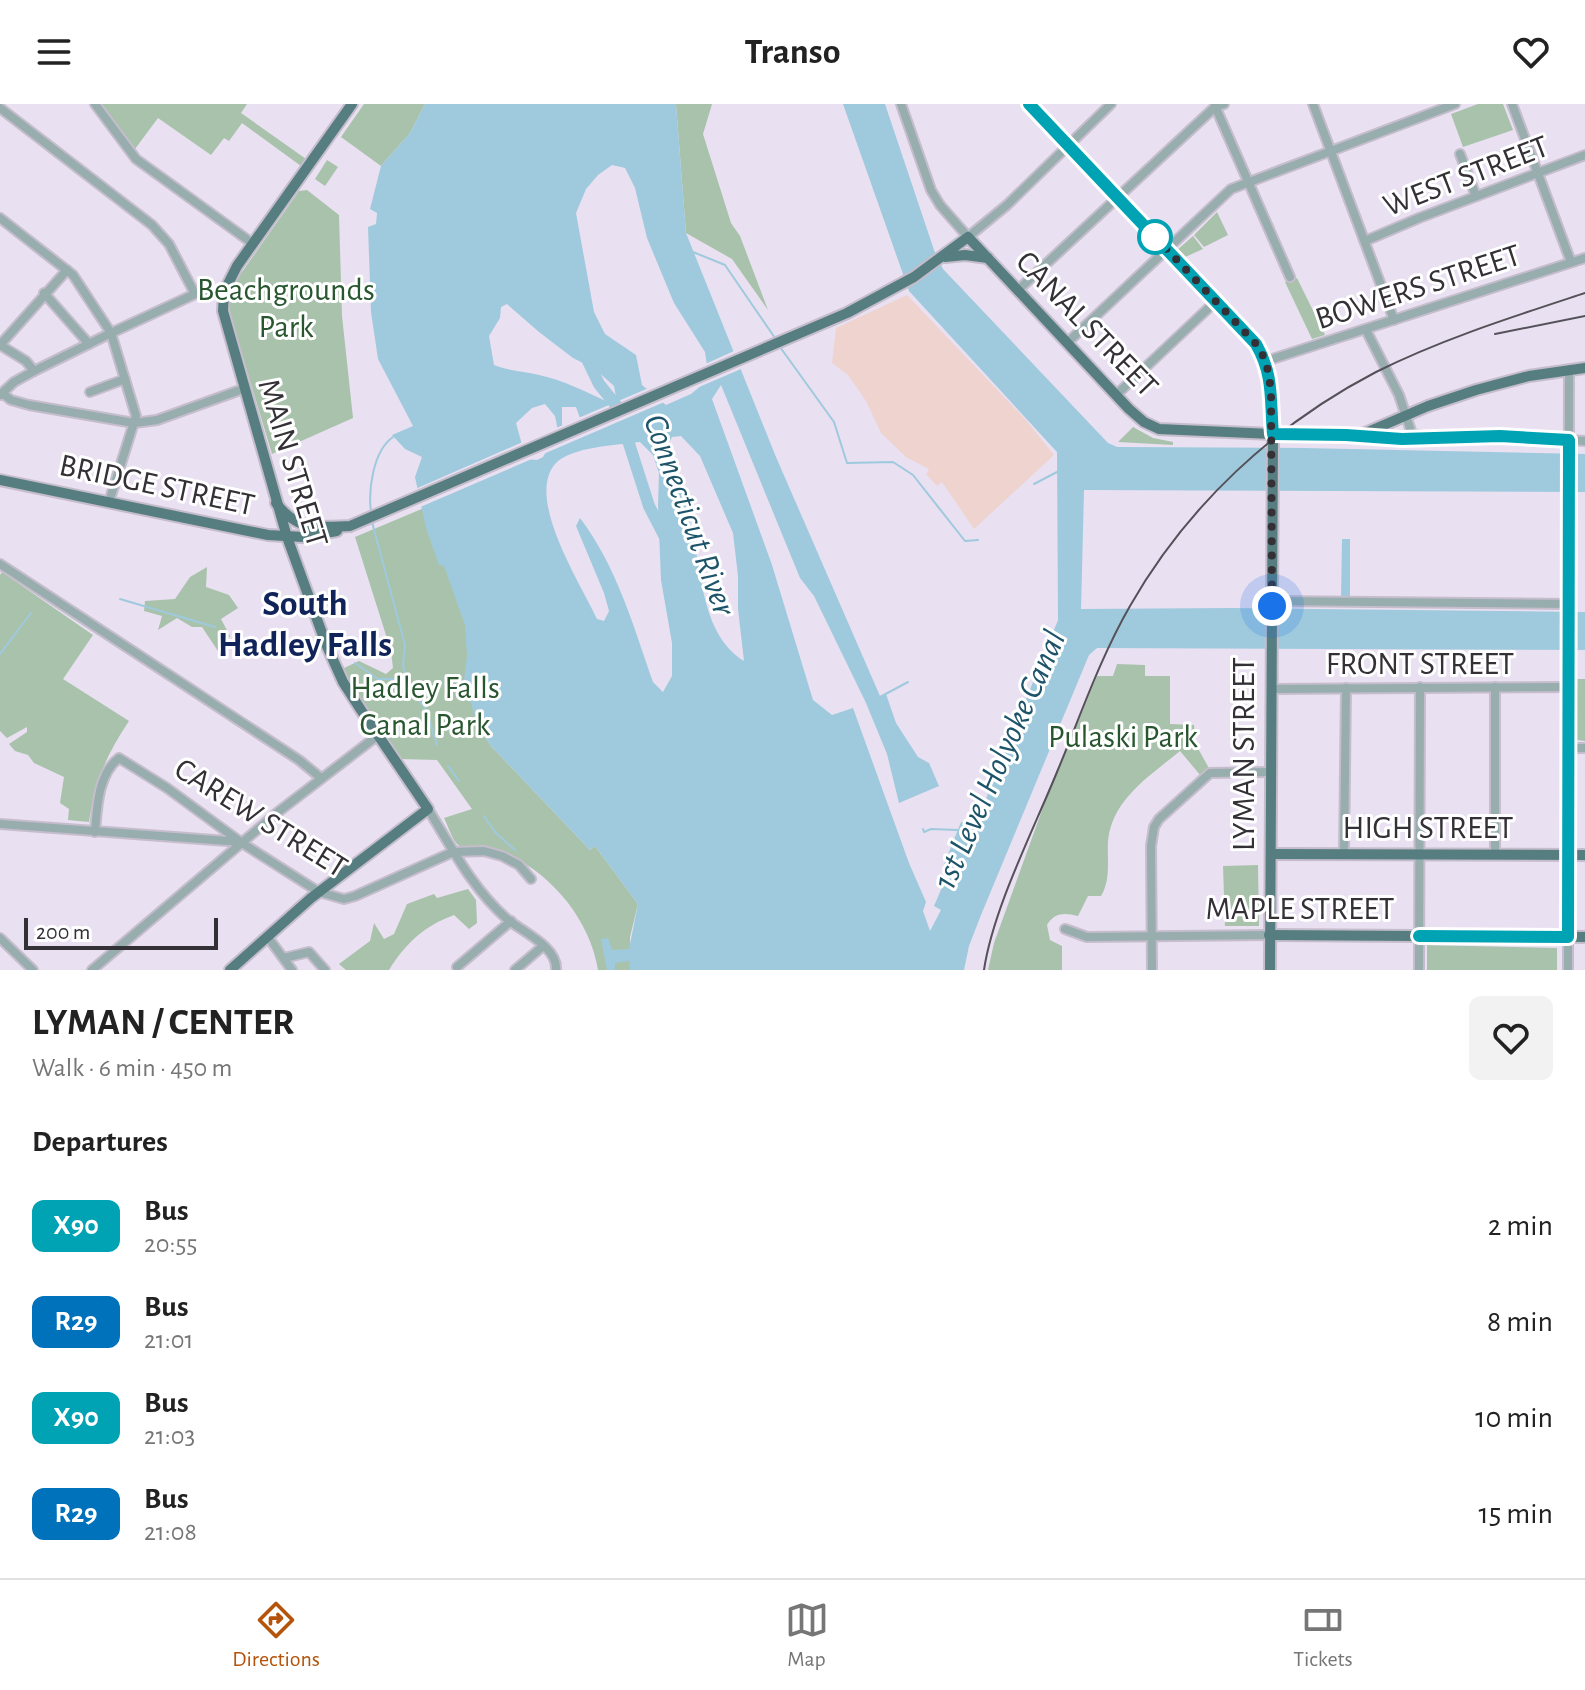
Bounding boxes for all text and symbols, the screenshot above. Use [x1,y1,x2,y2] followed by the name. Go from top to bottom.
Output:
[32,30,76,74] icon: menu
[1509,30,1553,74] icon: heart
[745,34,840,70] text: Transo
[1379,130,1553,222] street label: WEST STREET
[1138,220,1172,254] unlabelled marker
[1311,239,1525,335] street label: BOWERS STREET
[1010,245,1164,403] street label: CANAL STREET
[197,274,375,343] park label: Beachgrounds Park
[252,375,334,551] street label: MAIN STREET
[637,410,741,621] water label: Connecticut River
[57,449,258,521] street label: BRIDGE STREET
[218,586,392,663] district label: South Hadley Falls
[1252,586,1292,626] your location
[928,625,1072,895] water label: 1st Level Holyoke Canal
[1326,648,1515,680] street label: FRONT STREET
[1228,657,1260,851] street label: LYMAN STREET
[350,672,500,741] park label: Hadley Falls Canal Park
[1048,721,1198,753] park label: Pulaski Park
[169,752,353,884] street label: CAREW STREET
[1343,812,1514,844] street label: HIGH STREET
[1206,893,1395,925] street label: MAPLE STREET
[24,914,218,950] scale bar
[36,921,90,943] text: 200 m
[1469,996,1553,1080] button: heart
[32,1004,295,1042] text: LYMAN / CENTER
[32,1055,232,1081] text: Walk · 6 min · 450 m
[32,1127,168,1157] text: Departures
[144,1196,189,1226] text: Bus
[1488,1211,1553,1241] text: 2 min
[53,1212,99,1240] text: X90
[144,1231,197,1257] text: 20:55
[144,1292,189,1322] text: Bus
[1487,1307,1553,1337] text: 8 min
[54,1308,98,1336] text: R29
[144,1327,193,1353] text: 21:01
[144,1388,189,1418] text: Bus
[1475,1403,1553,1433] text: 10 min
[53,1404,99,1432] text: X90
[144,1423,195,1449] text: 21:03
[144,1484,189,1514] text: Bus
[1478,1499,1553,1529] text: 15 min
[54,1500,98,1528] text: R29
[144,1519,197,1545] text: 21:08
[232,1598,320,1672] tab: Directions
[785,1598,829,1672] tab: Map
[1293,1598,1353,1672] tab: Tickets

